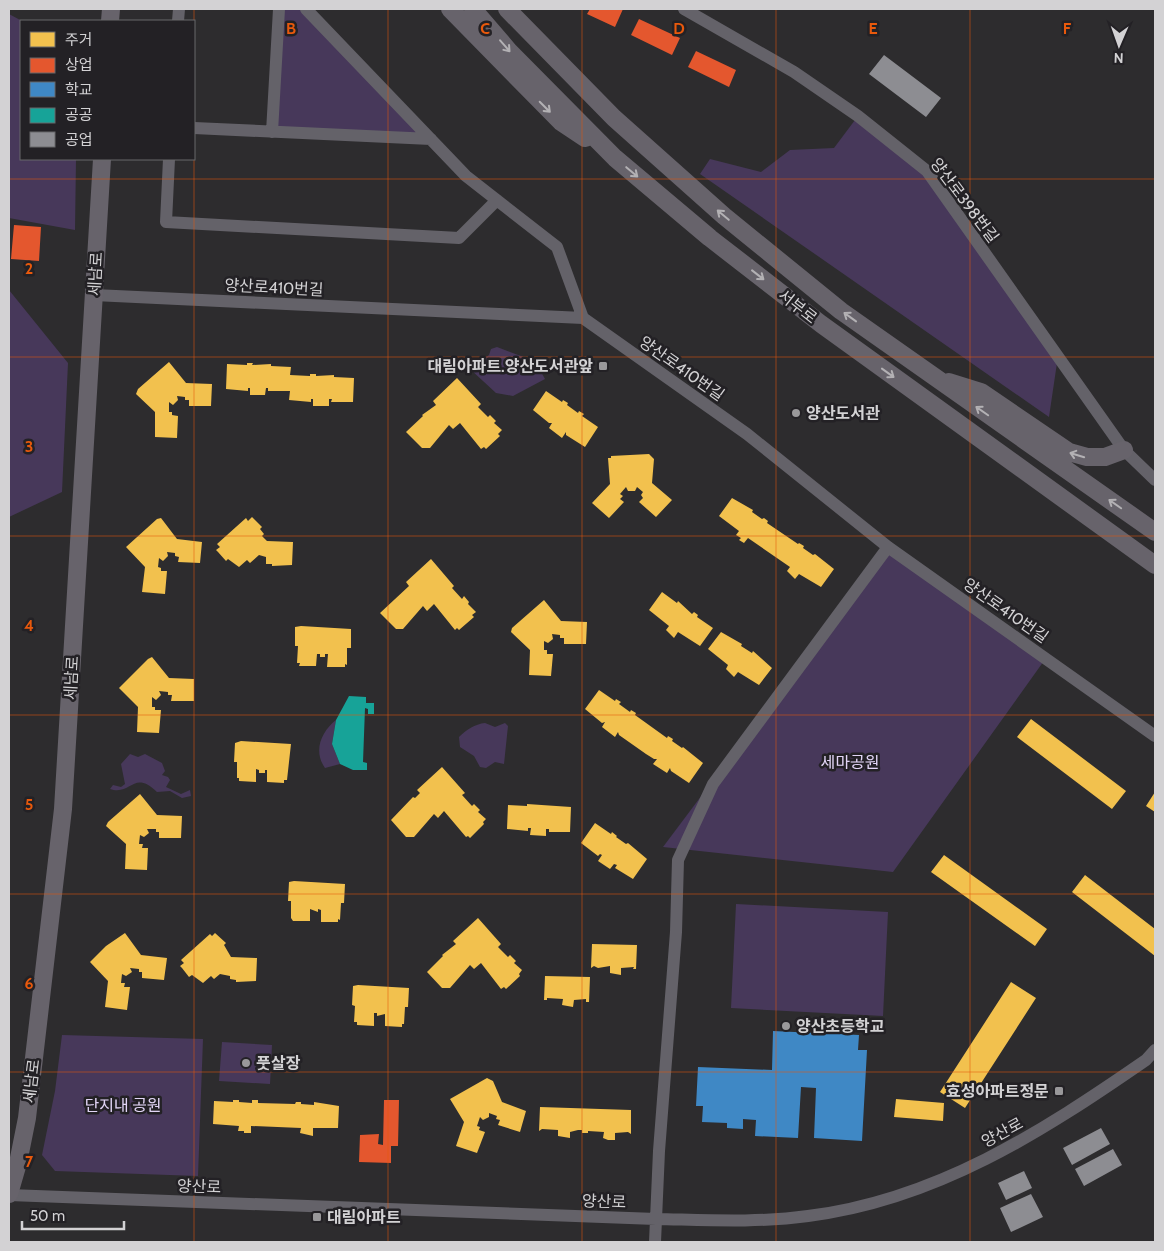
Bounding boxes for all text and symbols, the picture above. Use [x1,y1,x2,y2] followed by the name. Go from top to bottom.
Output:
[286,19,296,38] text: B
[480,19,490,38] text: C
[673,19,685,38] text: D
[868,19,878,38] text: E
[1063,19,1072,38] text: F
[20,20,195,160] legend
[1094,20,1144,70] north arrow
[65,31,93,49] text: 주거
[499,39,511,52] one-way arrow
[1113,49,1124,67] text: N
[65,56,93,74] text: 상업
[65,81,93,99] text: 학교
[539,100,551,113] one-way arrow
[65,106,93,124] text: 공공
[65,131,93,149] text: 공업
[927,154,1003,246] street label: 양산로398번길
[626,167,639,178] one-way arrow
[717,210,730,221] one-way arrow
[85,251,106,297] street label: 세남로
[25,259,33,278] text: 2
[751,270,764,281] one-way arrow
[224,275,324,300] street label: 양산로410번길
[774,285,821,328] street label: 서부로
[843,312,857,322] one-way arrow
[636,332,728,405] street label: 양산로410번길
[428,357,593,376] place label: 대림아파트.양산도서관앞
[597,360,609,372] marker: 대림아파트.양산도서관앞
[881,368,895,378] one-way arrow
[806,404,880,423] place label: 양산도서관
[975,406,989,416] one-way arrow
[790,407,802,419] marker: 양산도서관
[25,437,33,456] text: 3
[1069,449,1085,459] one-way arrow
[1108,499,1122,509] one-way arrow
[960,574,1052,647] street label: 양산로410번길
[24,616,34,635] text: 4
[61,655,82,701] street label: 세남로
[821,753,879,772] park label: 세마공원
[25,795,33,814] text: 5
[25,974,34,993] text: 6
[796,1017,885,1036] place label: 양산초등학교
[780,1020,792,1032] marker: 양산초등학교
[256,1054,300,1073] place label: 풋살장
[240,1057,252,1069] marker: 풋살장
[19,1058,44,1104] street label: 세남로
[946,1082,1049,1101] place label: 효성아파트정문
[1053,1085,1065,1097] marker: 효성아파트정문
[84,1096,162,1115] park label: 단지내 공원
[978,1114,1026,1151] street label: 양산로
[25,1152,34,1171] text: 7
[177,1176,222,1197] street label: 양산로
[582,1191,627,1212] street label: 양산로
[22,1198,125,1230] scale bar
[30,1207,65,1225] text: 50 m
[327,1208,401,1227] place label: 대림아파트
[311,1211,323,1223] marker: 대림아파트

